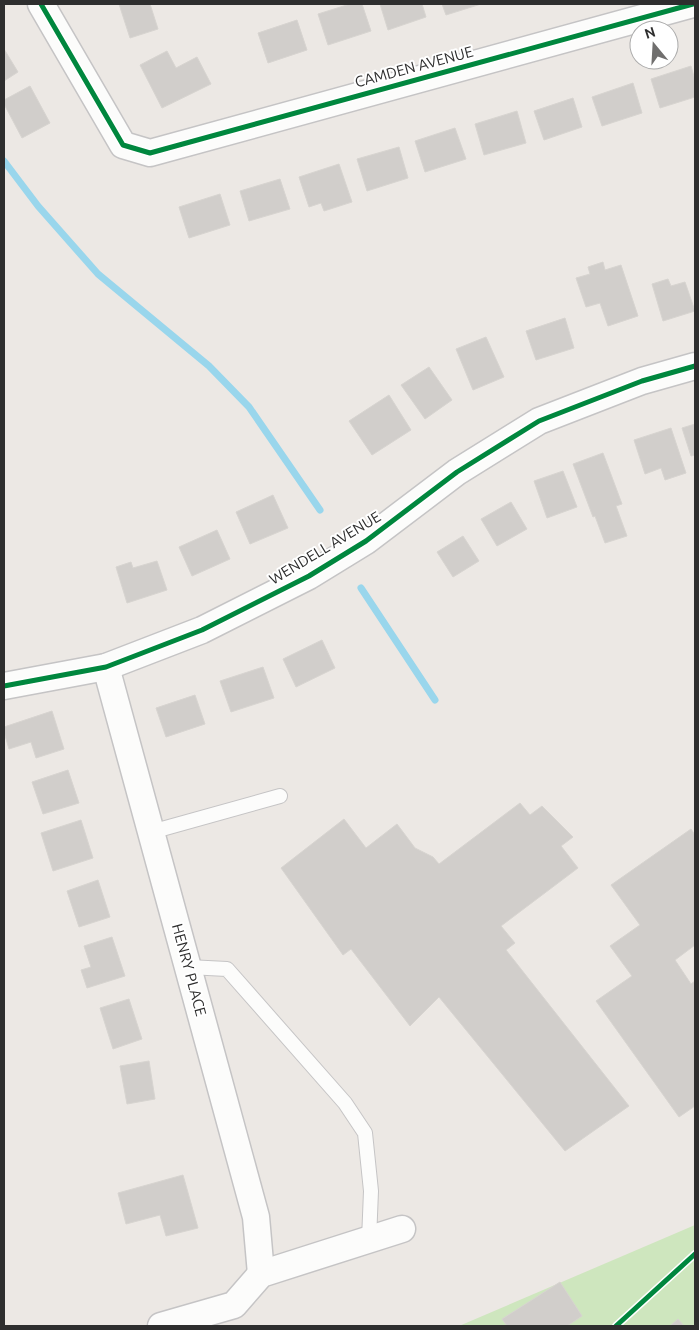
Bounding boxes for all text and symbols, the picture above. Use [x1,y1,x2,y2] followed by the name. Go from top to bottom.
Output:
[629,20,679,70] north arrow
[643,23,657,42] text: N
[353,43,475,90] street label: CAMDEN AVENUE
[266,508,384,588] street label: WENDELL AVENUE
[169,922,210,1018] street label: HENRY PLACE

